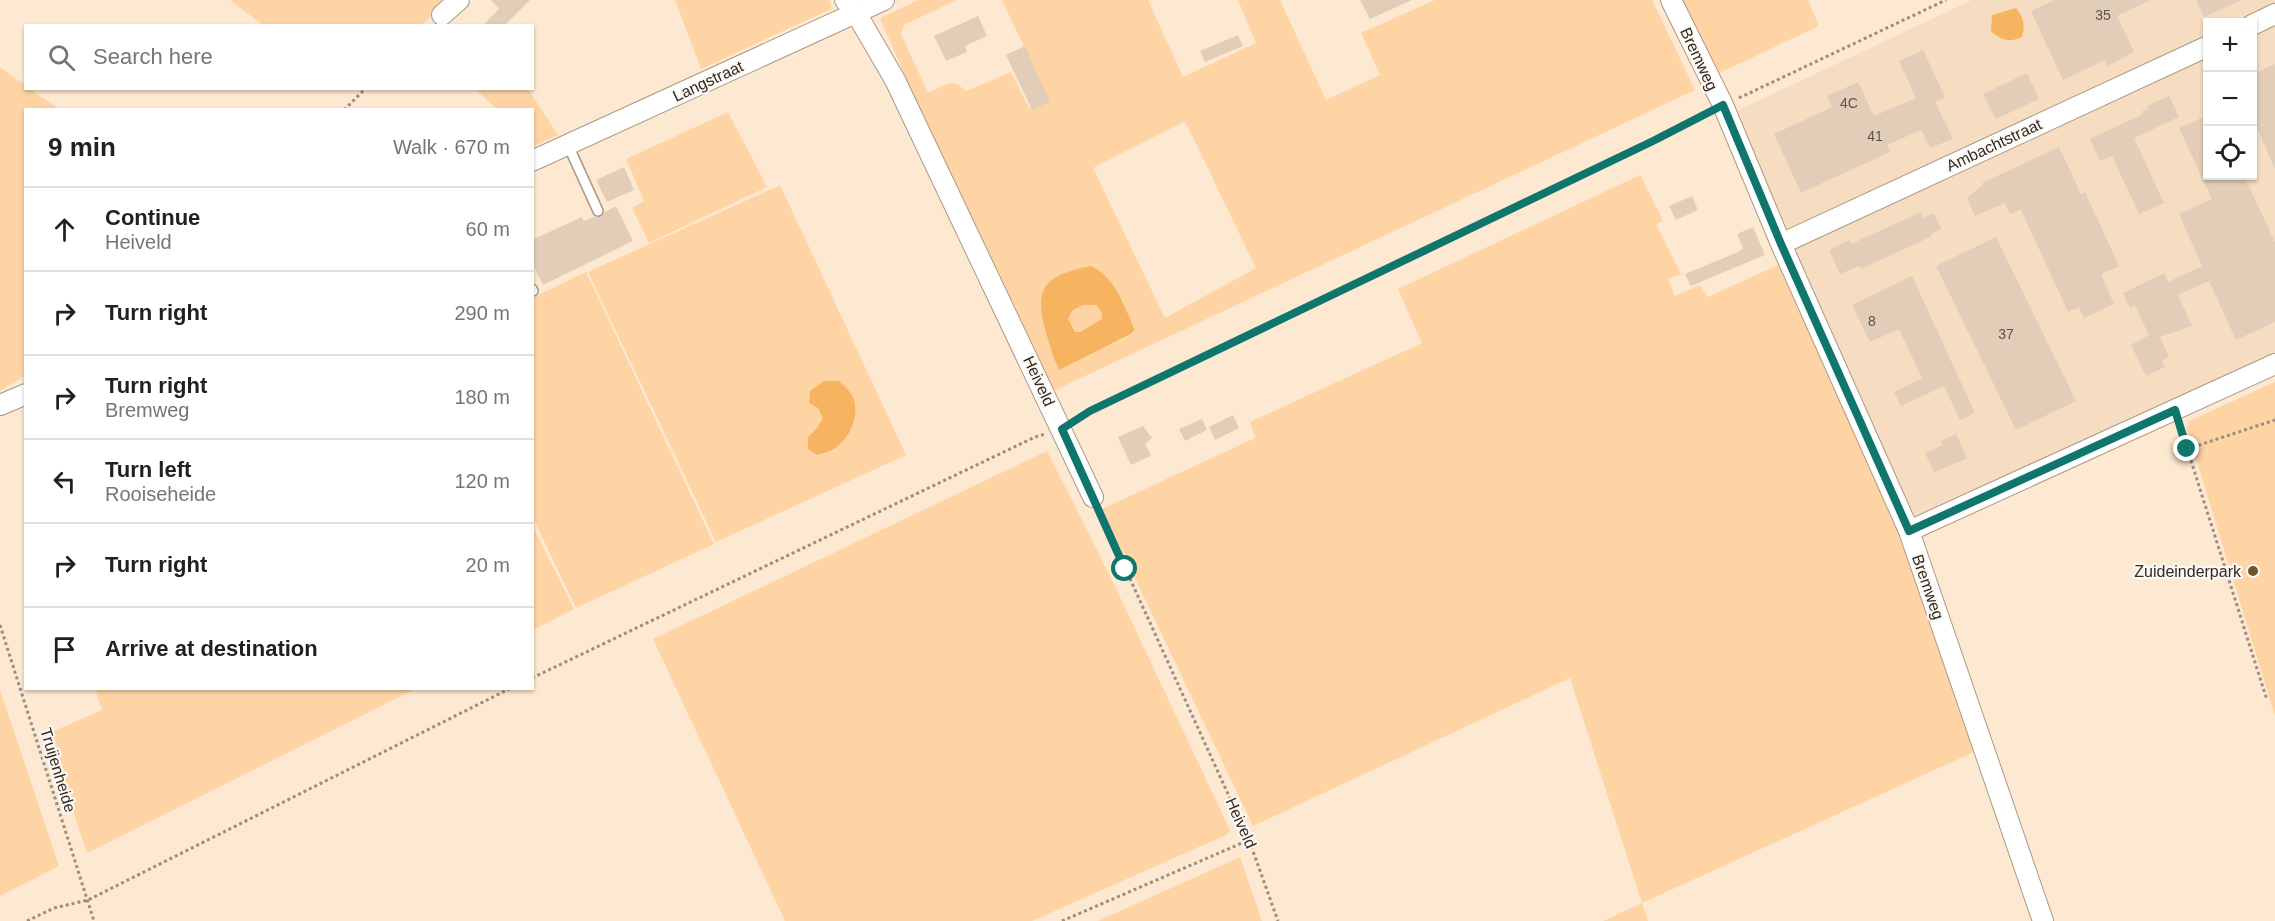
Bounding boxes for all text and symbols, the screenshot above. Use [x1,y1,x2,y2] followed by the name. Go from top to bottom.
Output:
[2095,7,2111,23] house number: 35
[2203,18,2257,180] map controls
[2203,18,2257,72] button: +
[24,24,534,90] search box
[1677,25,1721,93] street label: Bremweg
[45,41,78,74] icon: search
[93,44,213,69] text: Search here
[670,57,746,105] street label: Langstraat
[2203,72,2257,126] button: −
[1840,95,1858,111] house number: 4C
[1944,115,2045,175] street label: Ambachtstraat
[2203,126,2257,180] button: locate
[1867,128,1883,144] house number: 41
[48,132,116,162] text: 9 min
[393,136,510,158] text: Walk · 670 m
[105,205,200,230] text: Continue
[48,213,81,246] icon: ahead
[466,218,510,240] text: 60 m
[105,231,172,253] text: Heiveld
[48,297,81,330] icon: right
[105,300,207,325] text: Turn right
[454,302,510,324] text: 290 m
[1868,313,1876,329] house number: 8
[1998,326,2014,342] house number: 37
[1020,353,1058,409] street label: Heiveld
[105,373,207,398] text: Turn right
[48,381,81,414] icon: right
[454,386,510,408] text: 180 m
[105,399,189,421] text: Bremweg
[2173,435,2199,461] route end
[105,457,191,482] text: Turn left
[48,465,81,498] icon: left
[454,470,510,492] text: 120 m
[105,483,216,505] text: Rooiseheide
[48,549,81,582] icon: right
[105,552,207,577] text: Turn right
[1909,552,1947,622] street label: Bremweg
[466,554,510,576] text: 20 m
[1111,555,1137,581] route start
[2134,563,2242,580] place label: Zuideinderpark
[2246,564,2260,578] marker: Zuideinderpark
[48,633,81,666] icon: arrive
[105,636,318,661] text: Arrive at destination
[37,726,79,814] street label: Truijenheide
[1222,795,1260,851] street label: Heiveld

